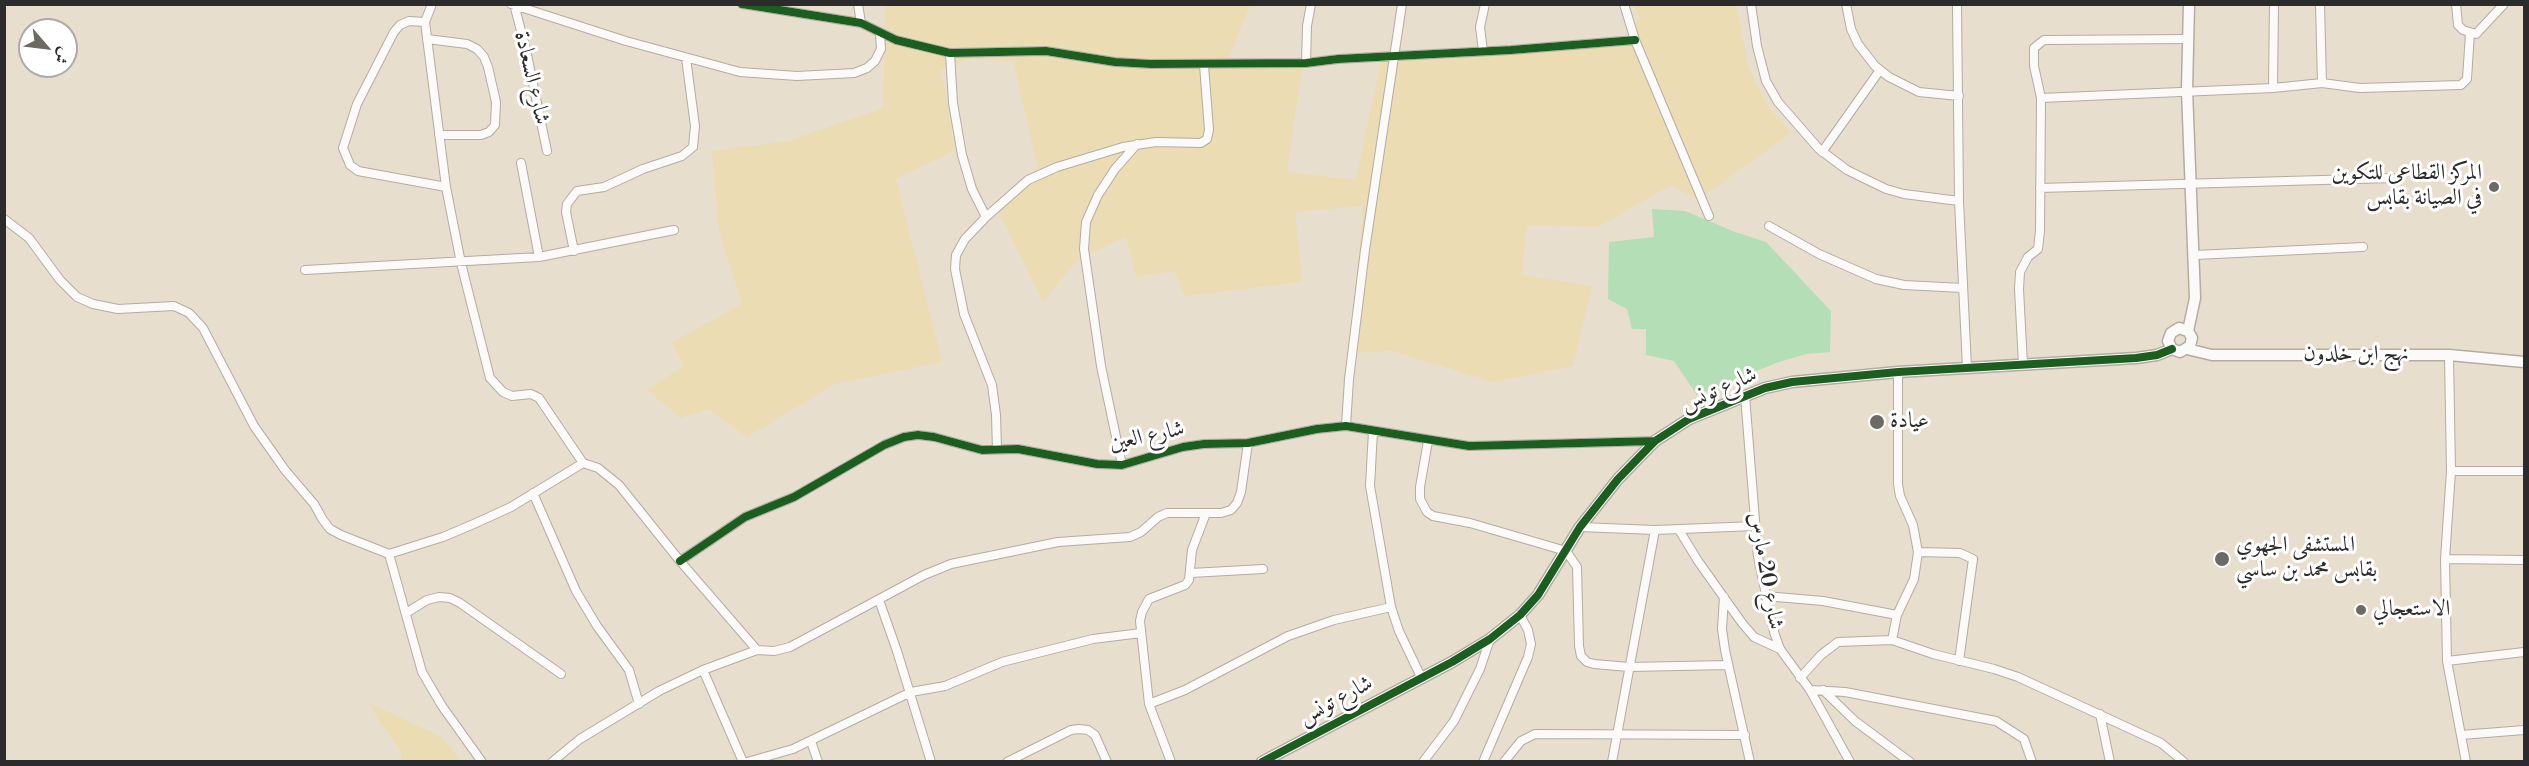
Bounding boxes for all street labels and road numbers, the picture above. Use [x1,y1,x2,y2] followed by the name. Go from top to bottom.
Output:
[507,29,555,127] street label: شارع السعادة
[2303,342,2409,368] street label: نهج ابن خلدون
[1677,362,1761,418] street label: شارع تونس
[1107,416,1187,458] street label: شارع العين
[1742,510,1788,632] street label: شارع 20 مارس
[1294,670,1378,732] street label: شارع تونس

